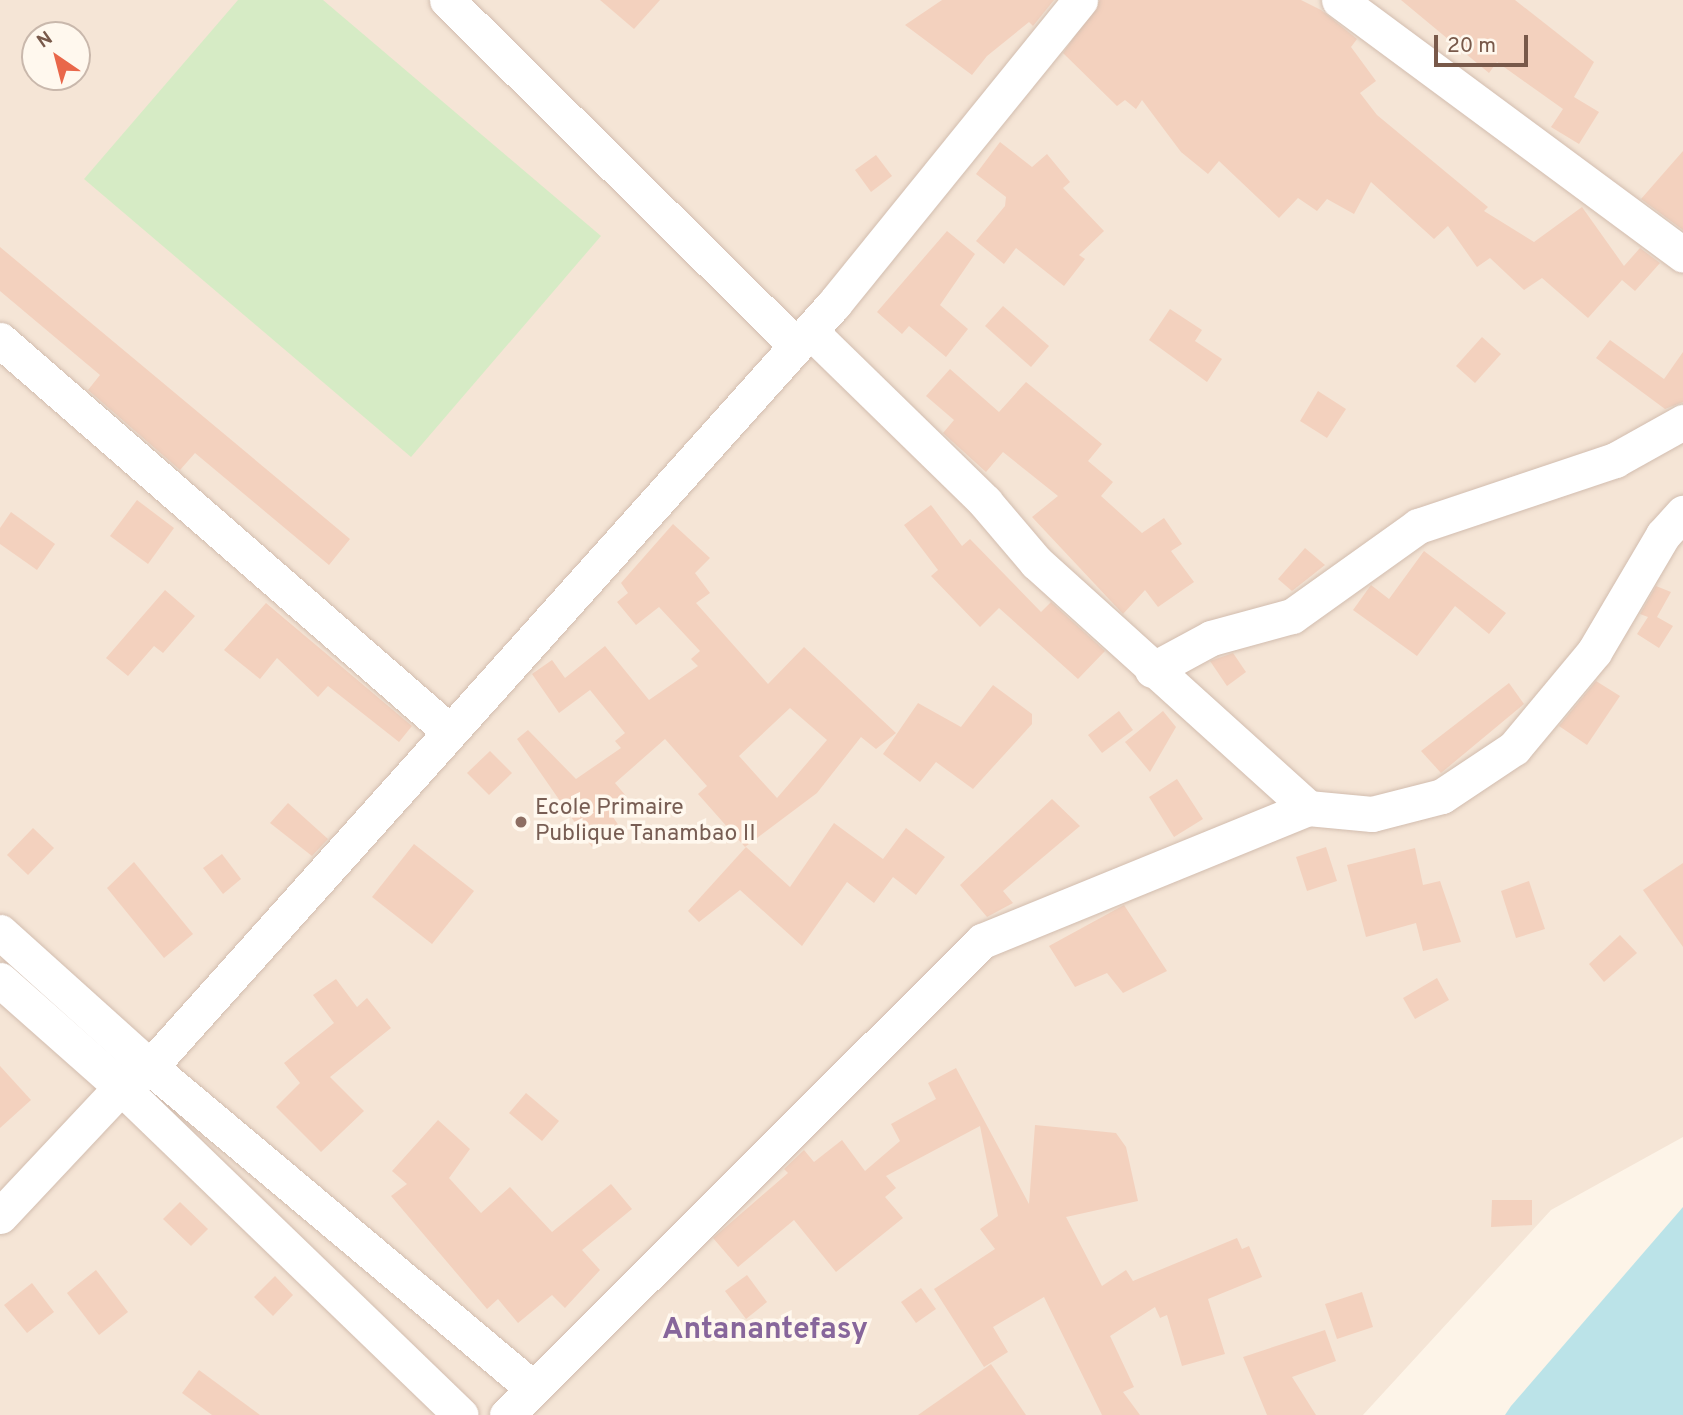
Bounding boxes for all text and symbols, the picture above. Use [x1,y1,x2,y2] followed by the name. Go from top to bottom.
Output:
[21,21,91,91] north arrow
[1438,21,1532,65] scale bar
[33,27,58,54] text: N
[1447,33,1496,60] text: 20 m
[535,795,757,849] place label: Ecole Primaire Publique Tanambao II
[513,814,529,830] marker: Ecole Primaire Publique Tanambao II
[662,1313,868,1349] district label: Antanantefasy

